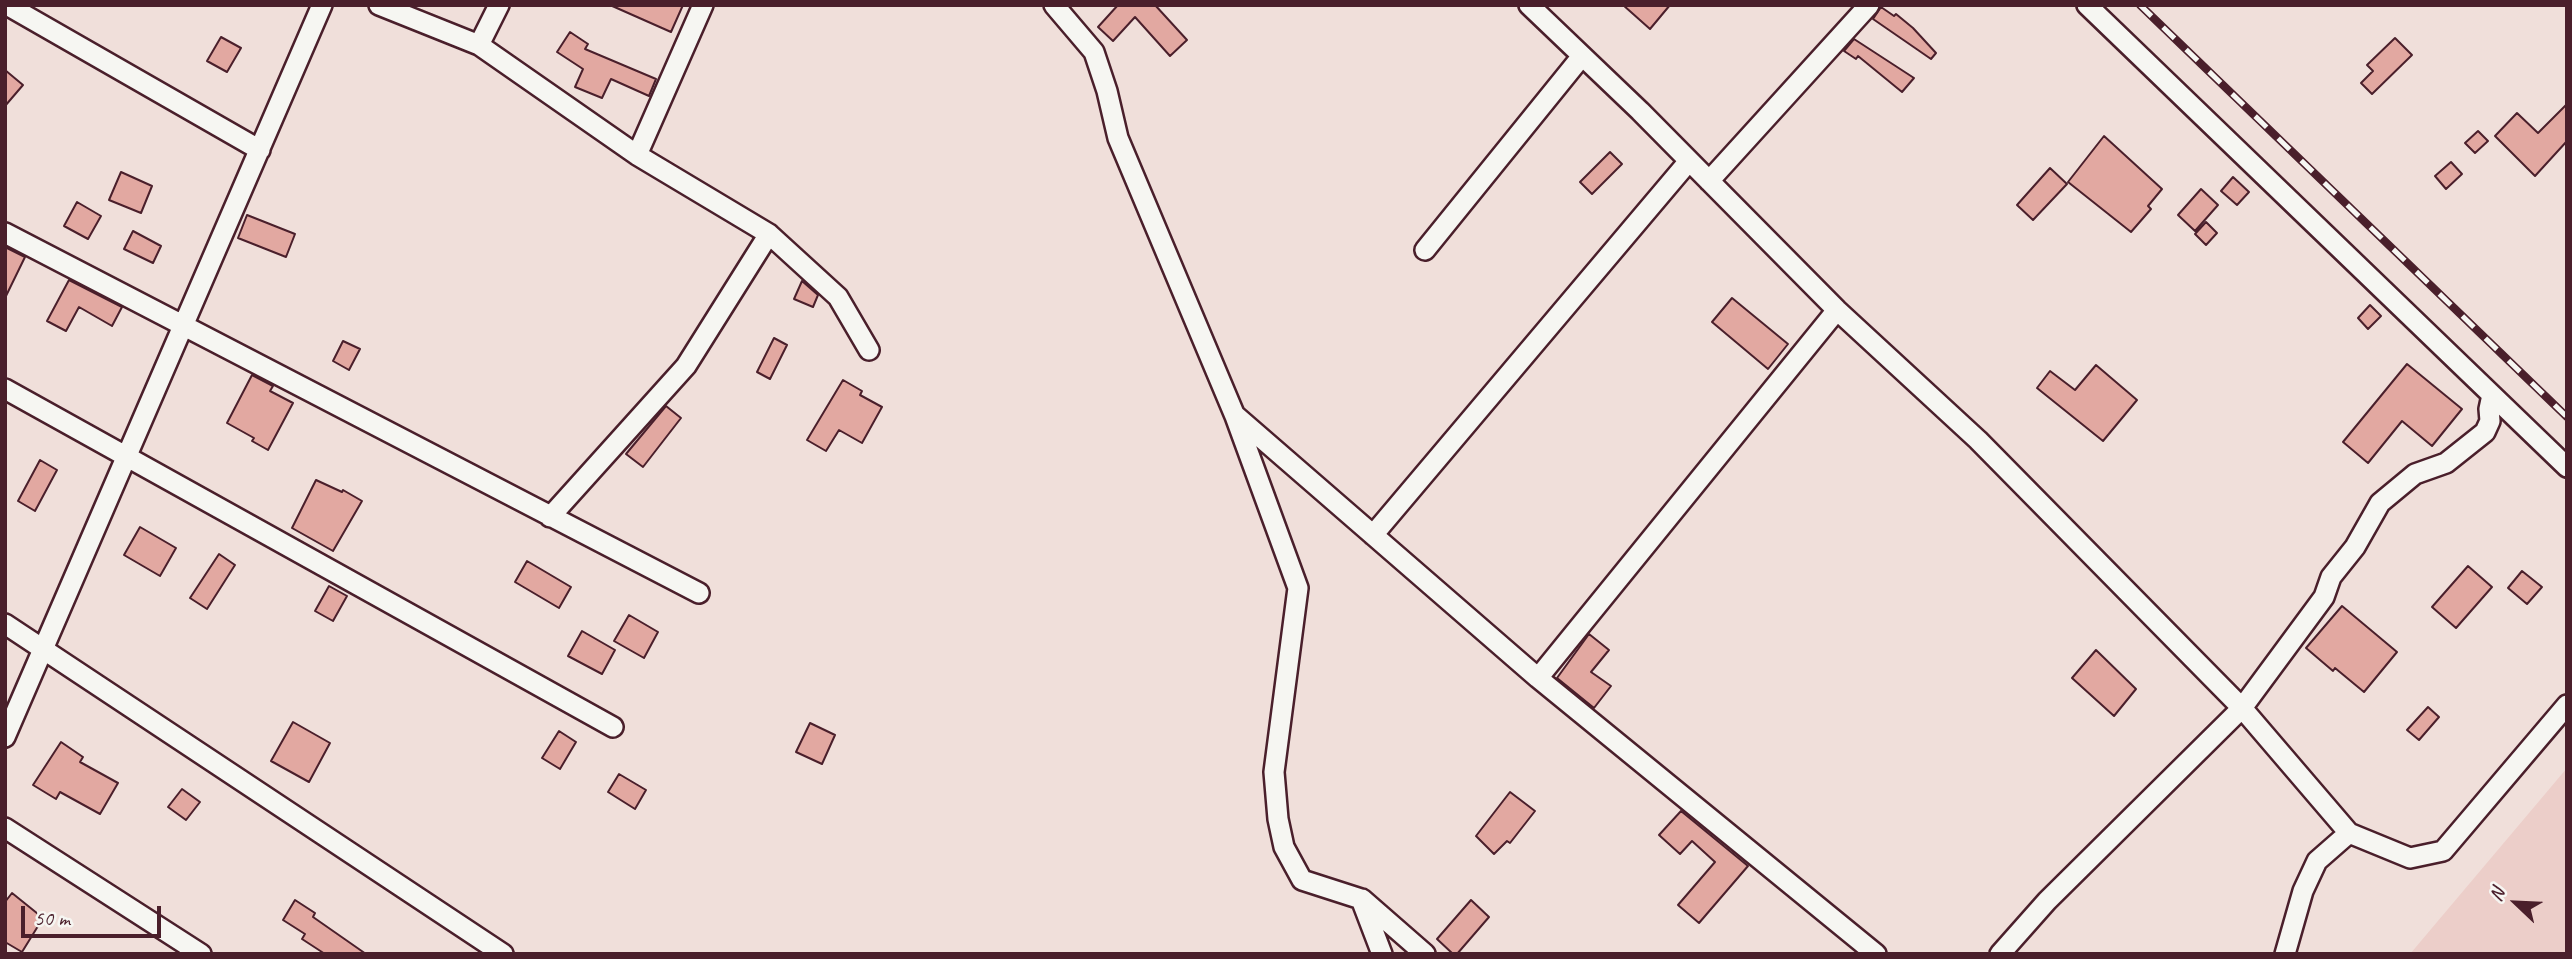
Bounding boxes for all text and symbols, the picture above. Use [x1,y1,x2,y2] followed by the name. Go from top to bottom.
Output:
[2481,868,2551,938] north arrow
[2483,885,2510,905] text: N
[24,892,164,936] scale bar
[34,905,70,931] text: 50 m

